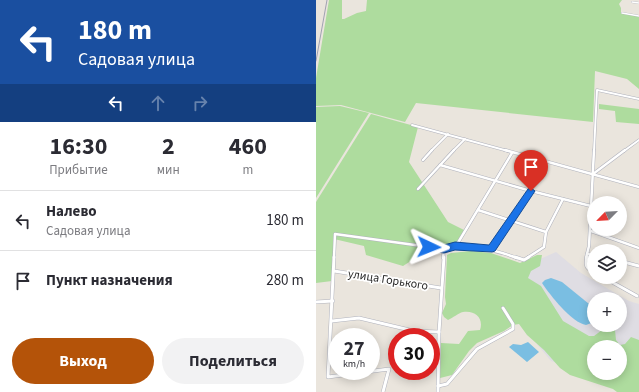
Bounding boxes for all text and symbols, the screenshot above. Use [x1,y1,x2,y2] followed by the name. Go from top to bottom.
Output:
[78,10,152,50] text: 180 m
[12,16,64,68] icon: left
[78,47,195,72] text: Садовая улица
[105,92,127,114] icon: left
[147,92,169,114] icon: ahead
[189,92,211,114] icon: right
[49,129,107,164] text: 16:30
[162,129,175,164] text: 2
[229,129,267,164] text: 460
[514,150,548,191] pin
[520,156,542,178] icon: arrive
[49,161,108,179] text: Прибытие
[157,161,180,179] text: мин
[242,161,253,179] text: m
[587,196,627,236] north arrow
[587,196,627,380] map controls
[46,201,97,222] text: Налево
[12,210,34,232] icon: left
[266,210,304,231] text: 180 m
[46,222,130,240] text: Садовая улица
[408,226,450,268] position arrow
[587,244,627,284] button: layers
[347,265,429,295] street label: улица Горького
[12,270,34,292] icon: arrive
[46,270,173,291] text: Пункт назначения
[266,270,304,291] text: 280 m
[587,292,627,332] button: +
[388,328,440,380] speed limit sign: 30
[343,335,365,363] text: 27
[12,338,154,384] button: Выход
[162,338,304,384] button: Поделиться
[587,340,627,380] button: −
[343,357,365,371] text: km/h

